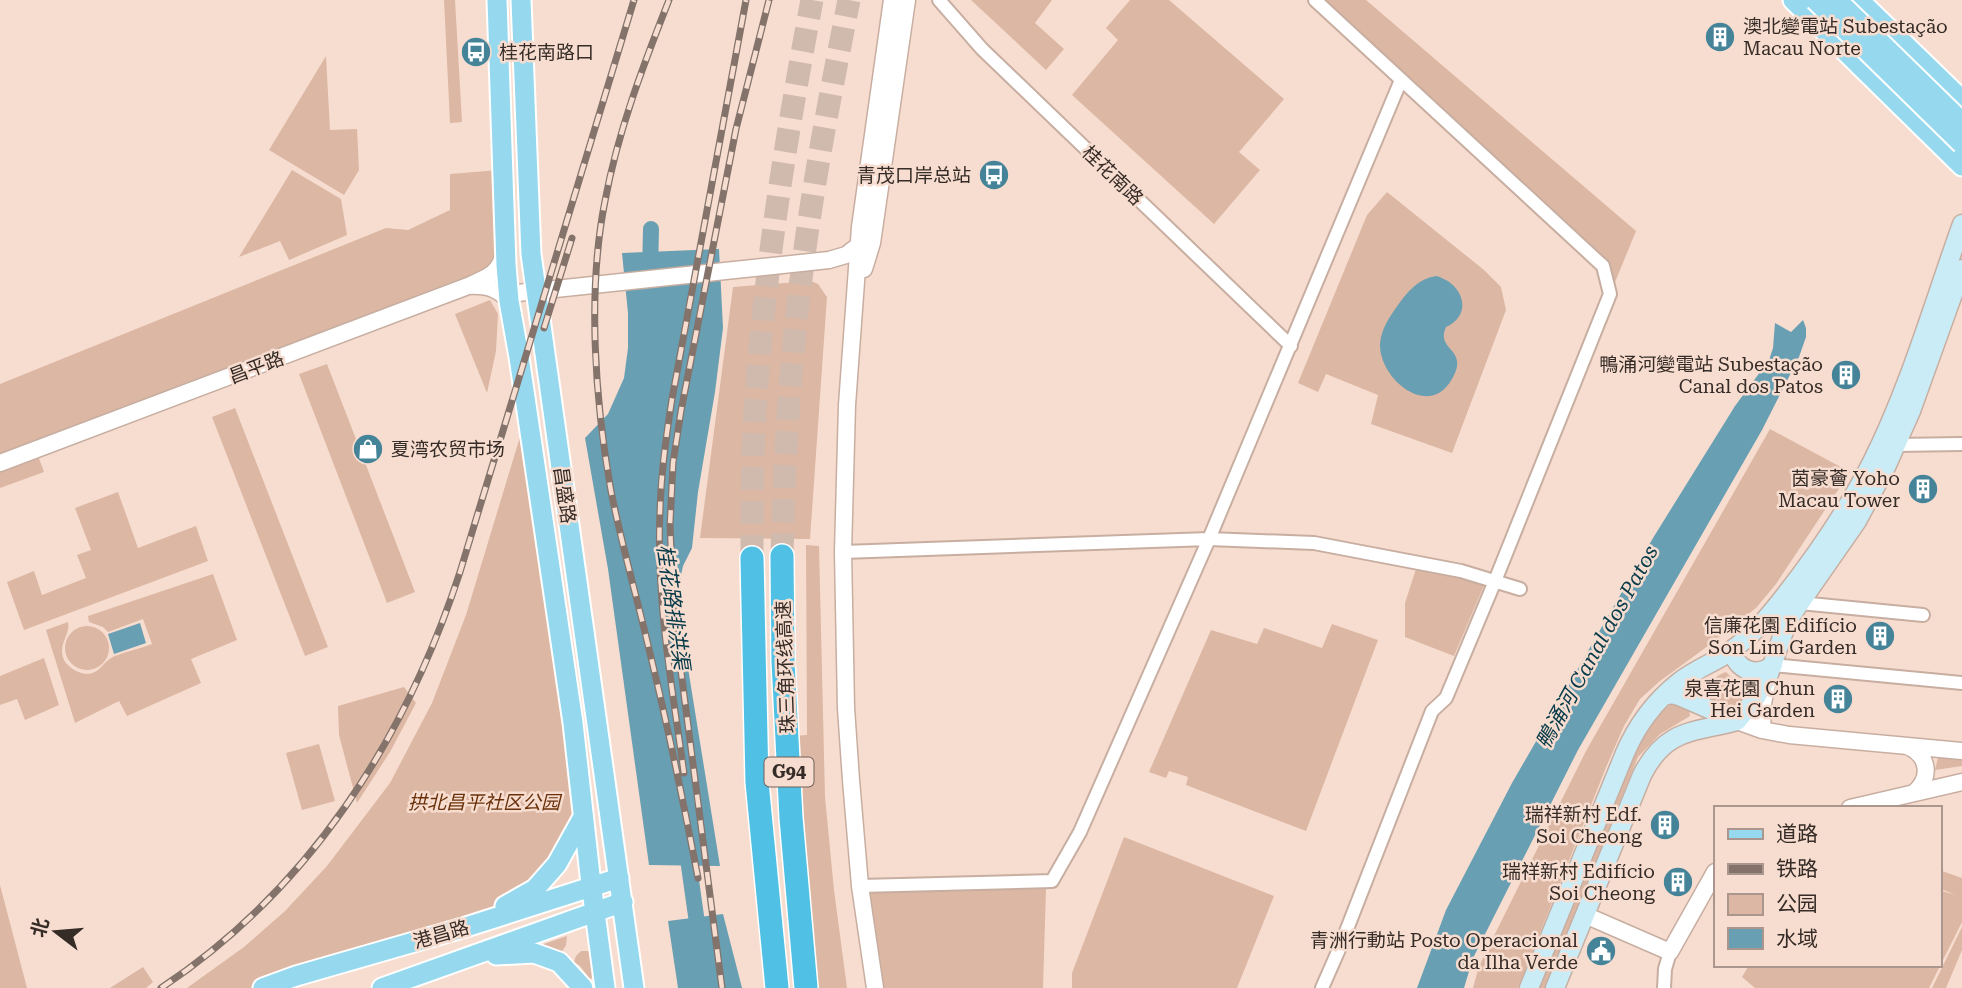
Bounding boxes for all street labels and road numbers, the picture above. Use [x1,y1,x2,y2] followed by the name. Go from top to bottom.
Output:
[1077,141,1148,210] street label: 桂花南路
[225,347,287,388] street label: 昌平路
[549,465,580,525] street label: 昌盛路
[772,600,799,734] street label: 珠三角环线高速
[764,758,814,786] road number: G94
[411,916,472,953] street label: 港昌路

